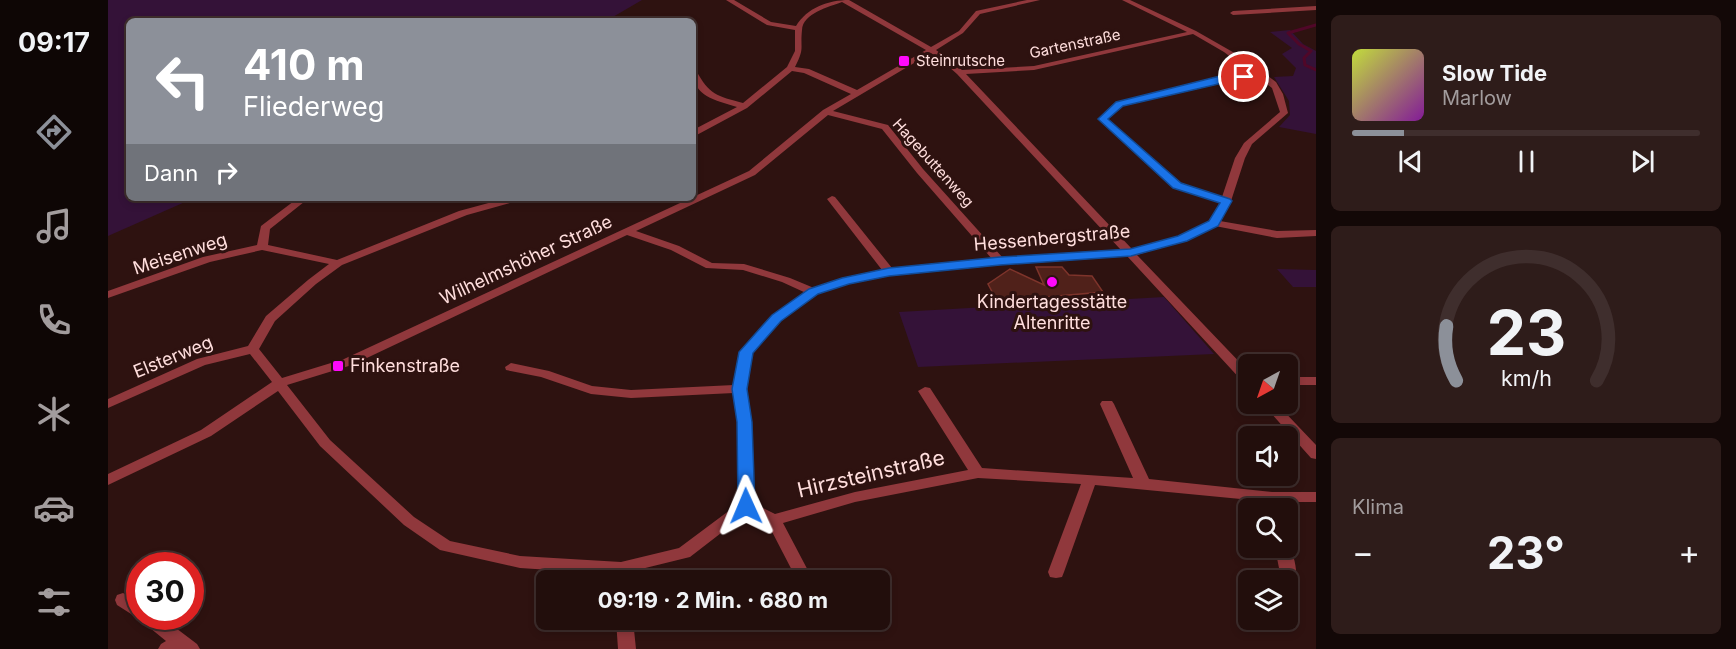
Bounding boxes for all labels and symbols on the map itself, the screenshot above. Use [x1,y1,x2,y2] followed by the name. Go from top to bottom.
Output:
[1028,25,1122,62] street label: Gartenstraße
[916,51,1005,70] place label: Steinrutsche
[1218,51,1269,102] pin
[897,54,911,68] marker: Steinrutsche
[889,115,978,211] street label: Hagebuttenweg
[436,210,615,309] street label: Wilhelmshöher Straße
[973,220,1131,255] street label: Hessenbergstraße
[130,228,230,279] street label: Meisenweg
[1045,275,1059,289] marker: Kindertagesstätte Altenritte
[977,291,1127,333] place label: Kindertagesstätte Altenritte
[130,331,216,382] street label: Elsterweg
[1238,354,1298,414] north arrow
[350,355,460,376] place label: Finkenstraße
[331,359,345,373] marker: Finkenstraße
[795,444,947,503] street label: Hirzsteinstraße
[714,474,778,538] position arrow
[126,552,204,630] speed limit sign: 30

